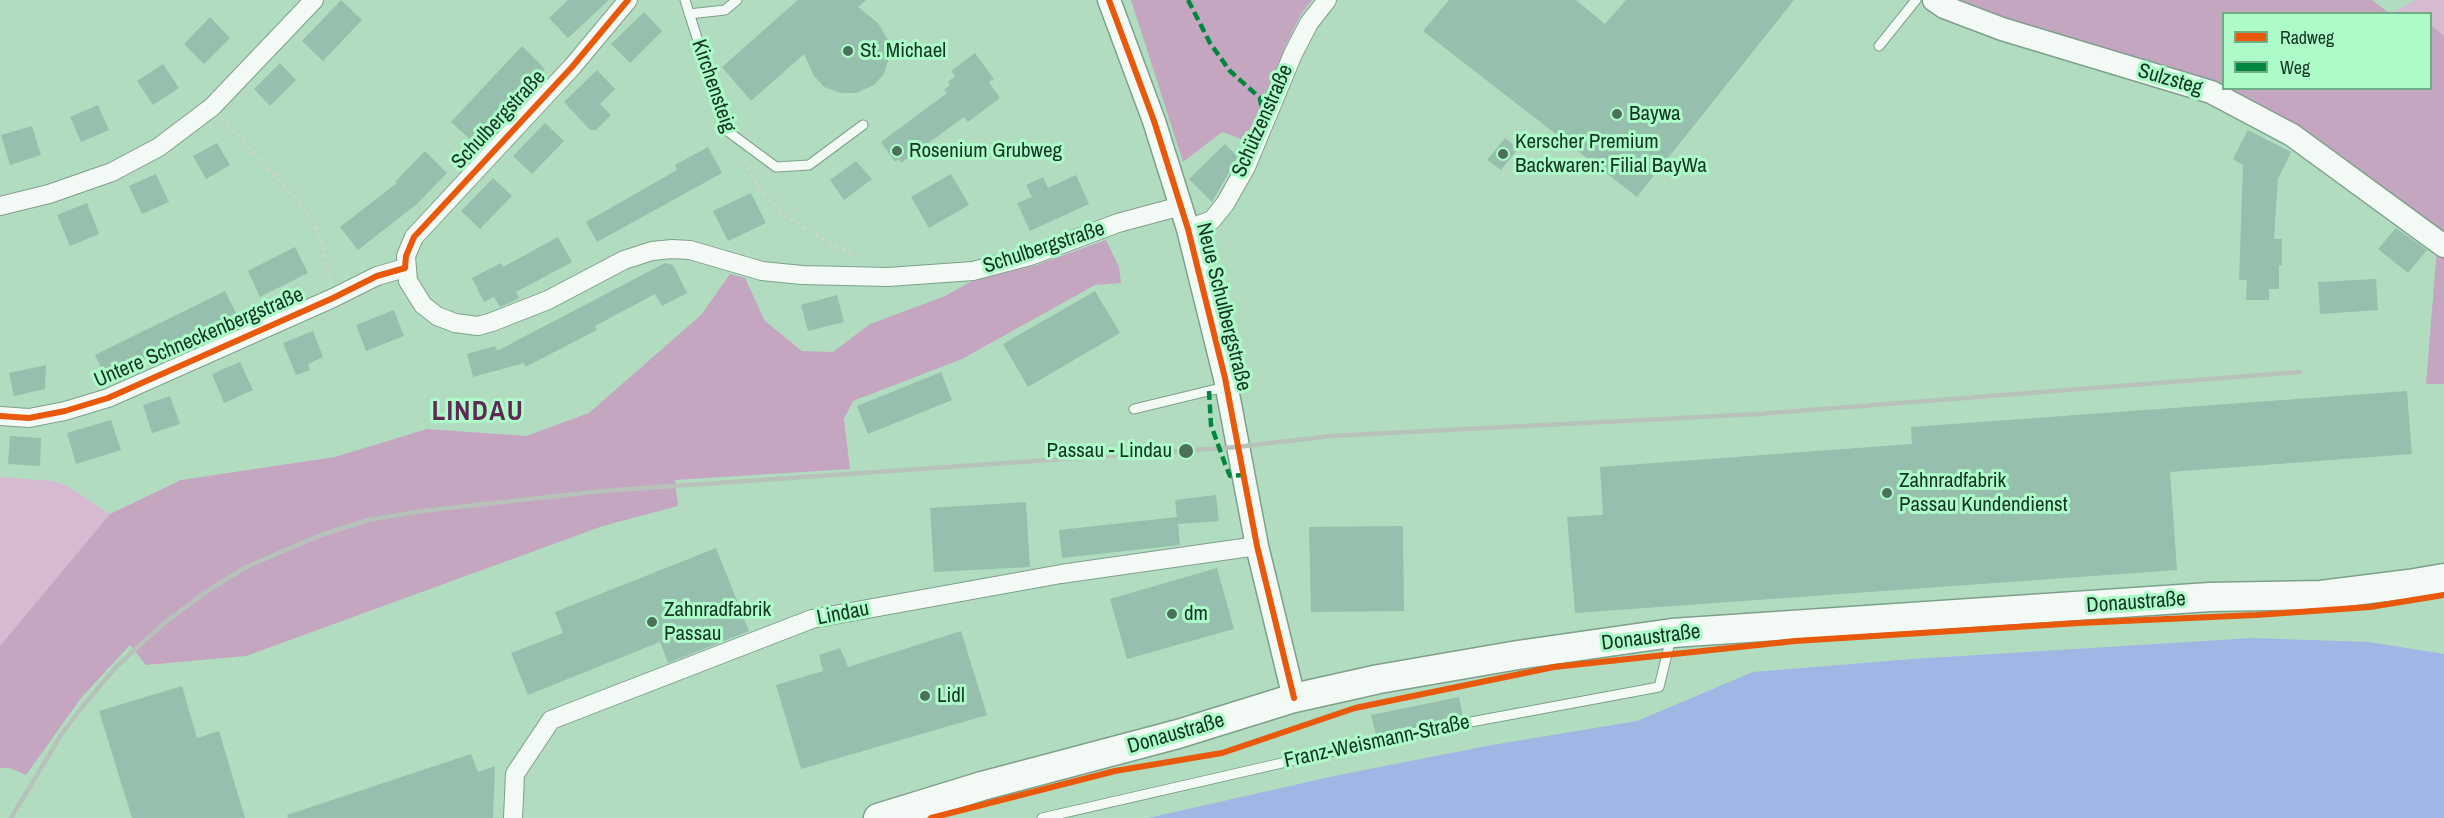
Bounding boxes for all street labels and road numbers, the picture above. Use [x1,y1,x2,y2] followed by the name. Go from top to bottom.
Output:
[685,36,741,136] street label: Kirchensteig
[2135,59,2205,101] street label: Sulzsteg
[1227,61,1299,181] street label: Schützenstraße
[447,65,551,175] street label: Schulbergstraße
[980,216,1108,280] street label: Schulbergstraße
[1190,220,1256,394] street label: Neue Schulbergstraße
[91,282,307,394] street label: Untere Schneckenbergstraße
[2085,587,2187,619] street label: Donaustraße
[815,597,871,631] street label: Lindau
[1600,619,1702,657] street label: Donaustraße
[1125,708,1227,760] street label: Donaustraße
[1282,710,1472,774] street label: Franz-Weismann-Straße

